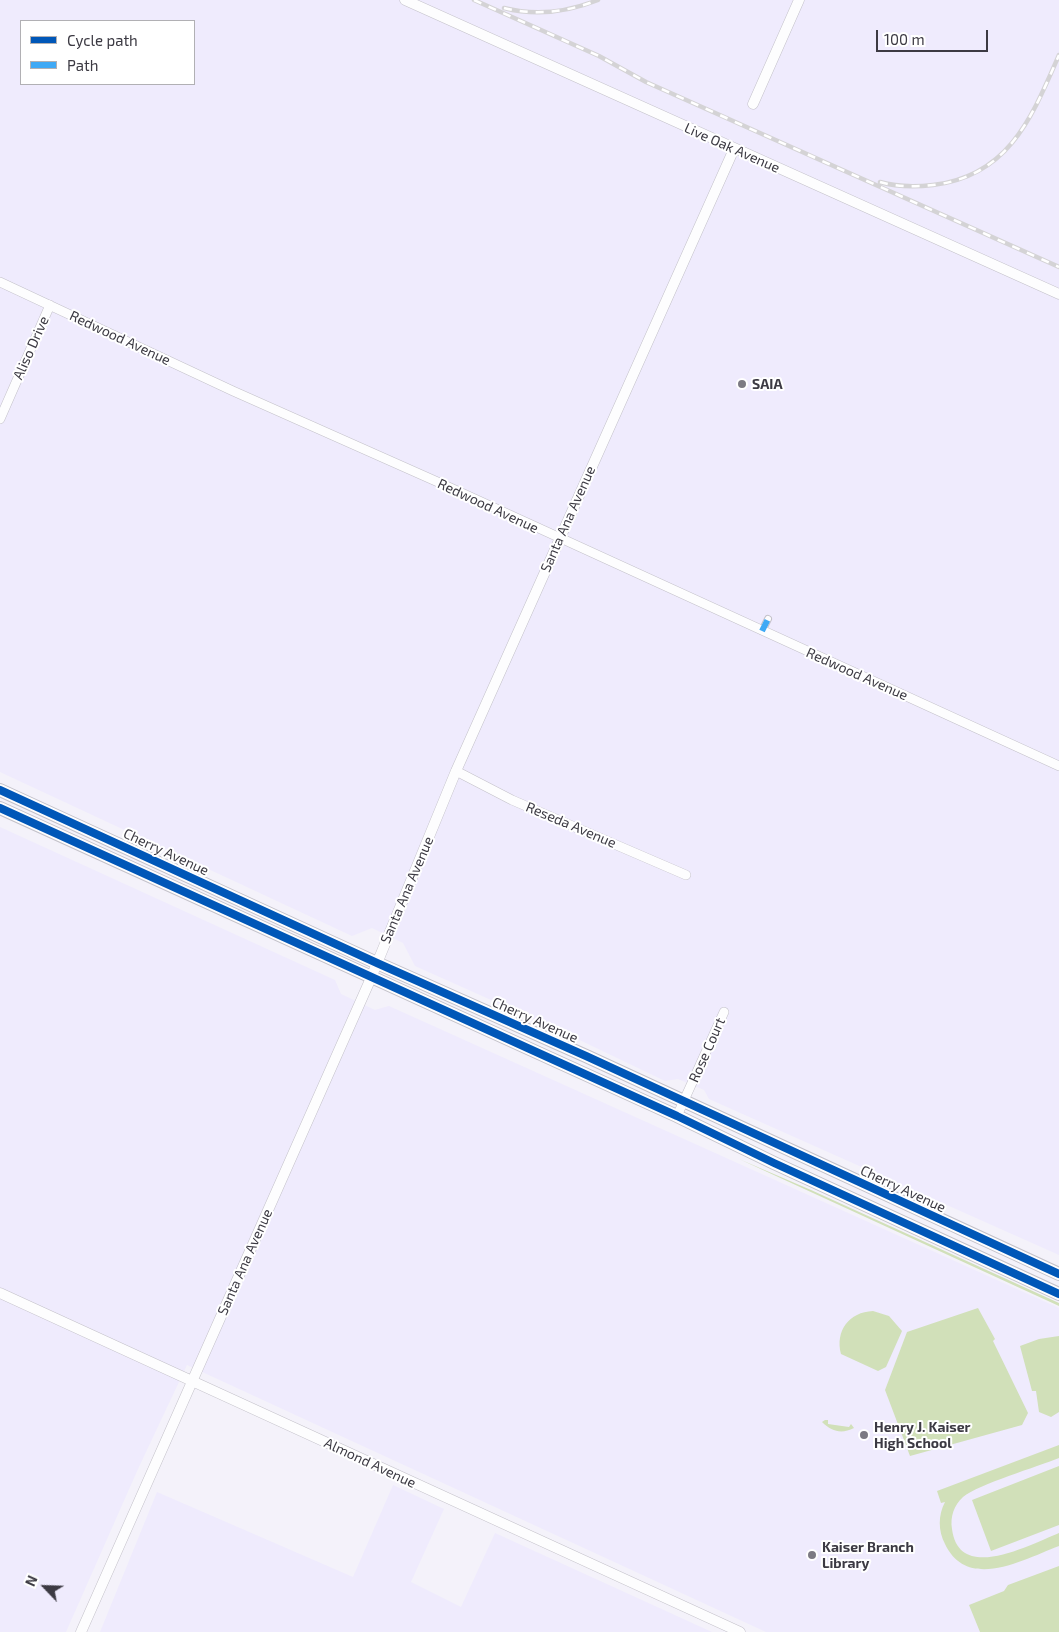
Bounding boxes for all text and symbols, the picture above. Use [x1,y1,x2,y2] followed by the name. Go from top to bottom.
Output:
[20,20,195,85] legend
[879,20,992,52] scale bar
[884,30,925,48] text: 100 m
[67,31,138,49] text: Cycle path
[67,56,98,74] text: Path
[682,119,782,177] street label: Live Oak Avenue
[67,307,173,369] street label: Redwood Avenue
[10,314,52,382] street label: Aliso Drive
[752,376,783,392] place label: SAIA
[736,378,748,390] marker: SAIA
[537,463,599,575] street label: Santa Ana Avenue
[435,475,541,537] street label: Redwood Avenue
[804,644,910,704] street label: Redwood Avenue
[523,798,619,852] street label: Reseda Avenue
[121,825,211,879] street label: Cherry Avenue
[377,834,437,946] street label: Santa Ana Avenue
[489,994,581,1046] street label: Cherry Avenue
[685,1015,729,1085] street label: Rose Court
[858,1162,948,1216] street label: Cherry Avenue
[214,1206,276,1318] street label: Santa Ana Avenue
[874,1419,971,1451] place label: Henry J. Kaiser High School
[858,1429,870,1441] marker: Henry J. Kaiser High School
[321,1434,419,1492] street label: Almond Avenue
[822,1539,914,1571] place label: Kaiser Branch Library
[806,1549,818,1561] marker: Kaiser Branch Library
[20,1562,70,1612] north arrow
[21,1573,41,1589] text: N

